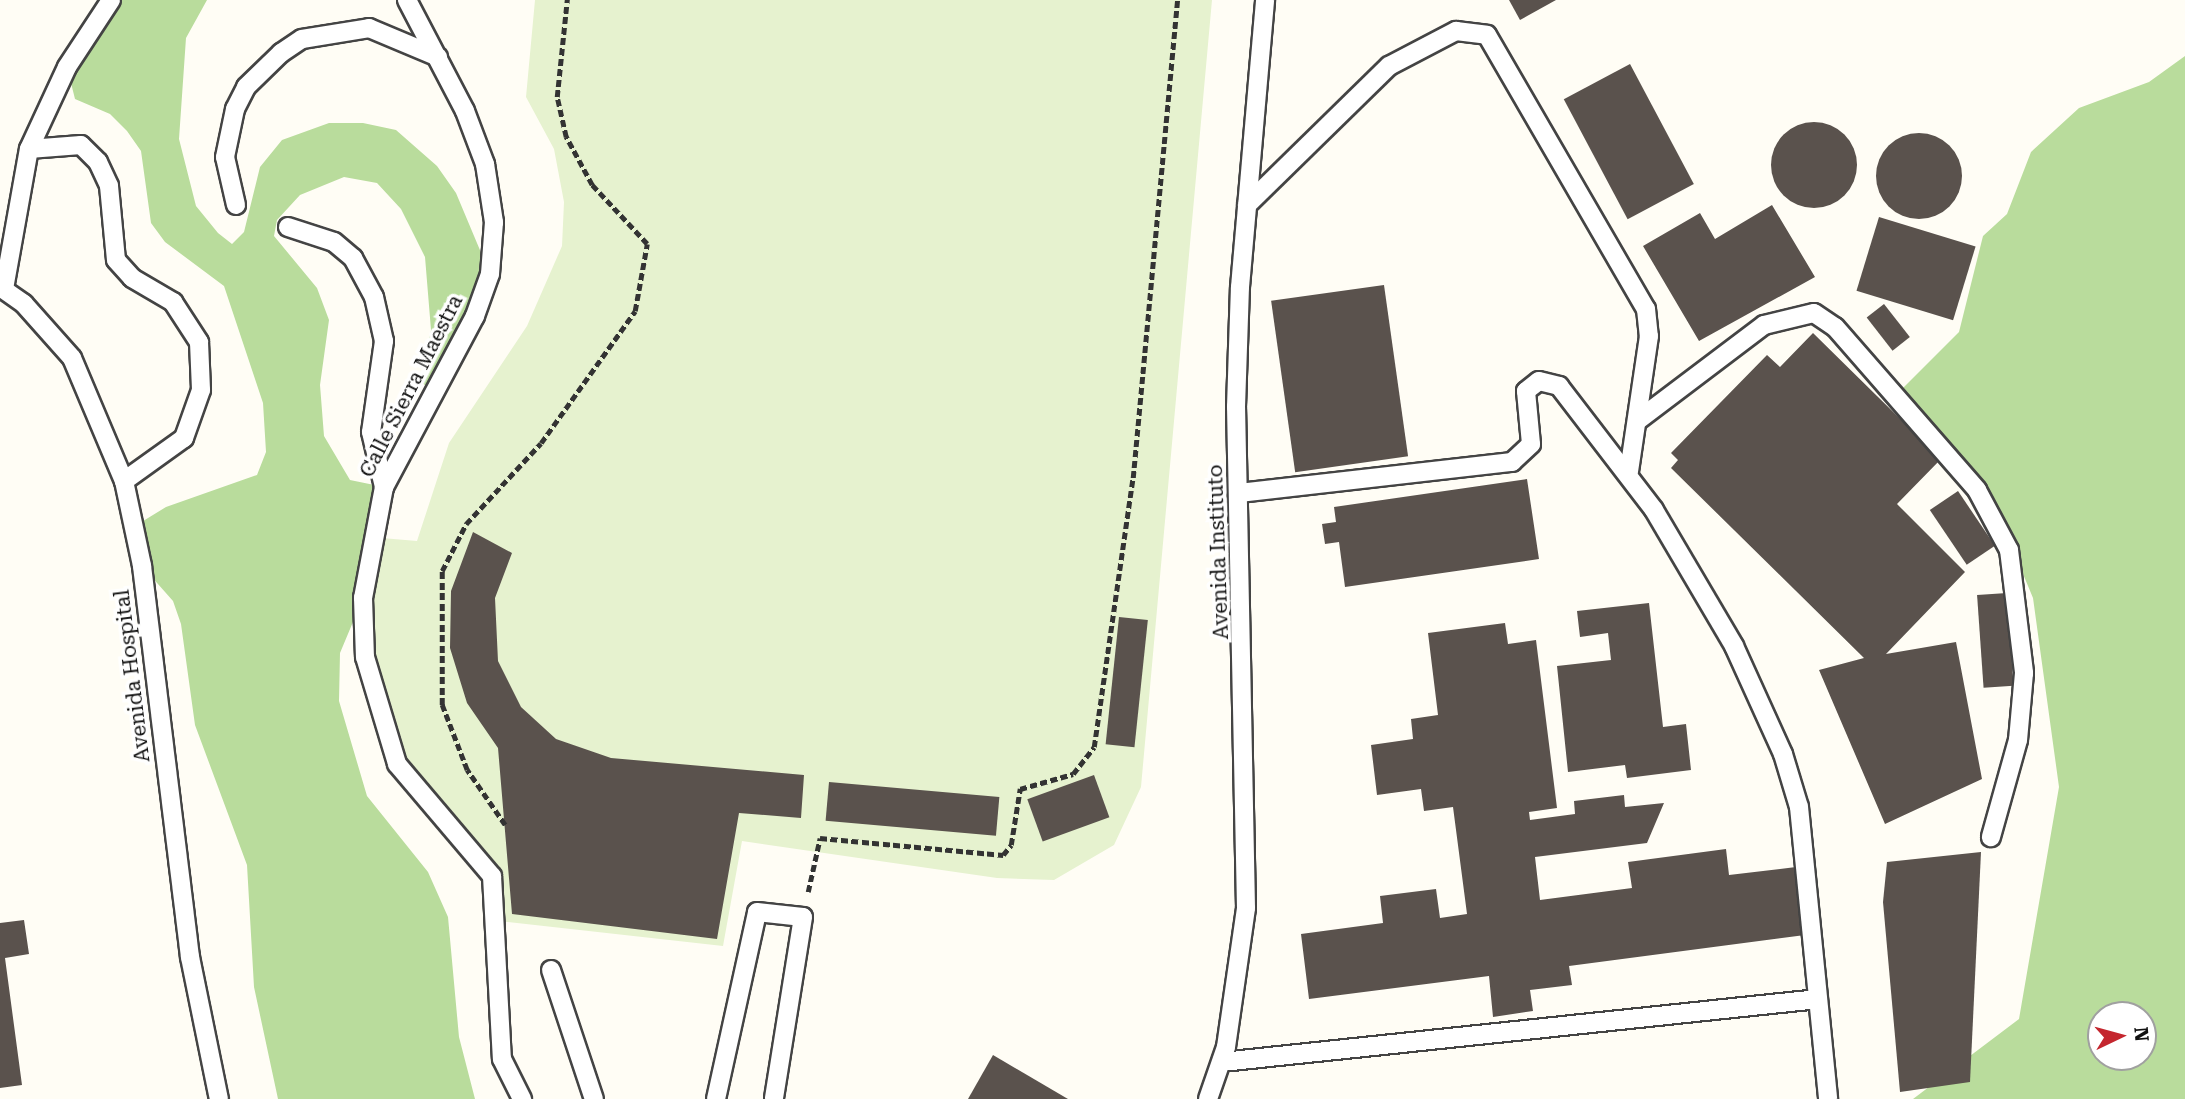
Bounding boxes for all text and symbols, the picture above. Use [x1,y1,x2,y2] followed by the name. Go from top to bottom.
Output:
[354,291,468,481] street label: Calle Sierra Maestra
[1202,464,1234,640] street label: Avenida Instituto
[109,588,155,764] street label: Avenida Hospital
[2087,1001,2157,1071] north arrow
[2129,1026,2154,1043] text: N

